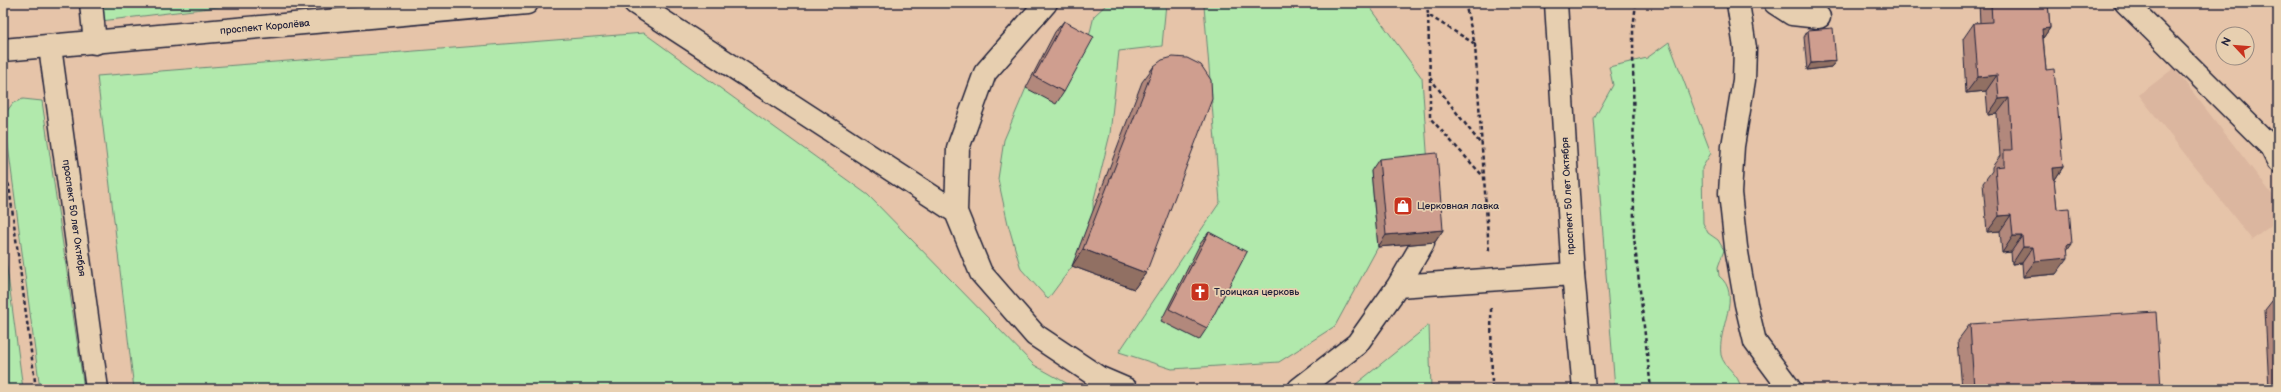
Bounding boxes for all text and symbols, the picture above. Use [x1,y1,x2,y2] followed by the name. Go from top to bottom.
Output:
[219,17,311,37] street label: проспект Королёва
[2215,26,2255,66] north arrow
[2219,35,2234,48] text: N
[1559,136,1577,255] street label: проспект 50 лет Октября
[60,159,88,278] street label: проспект 50 лет Октября
[1392,195,1414,217] shop icon: Церковная лавка
[1417,200,1499,212] place label: Церковная лавка
[1189,281,1211,303] church icon: Троицкая церковь
[1214,286,1299,298] place label: Троицкая церковь

